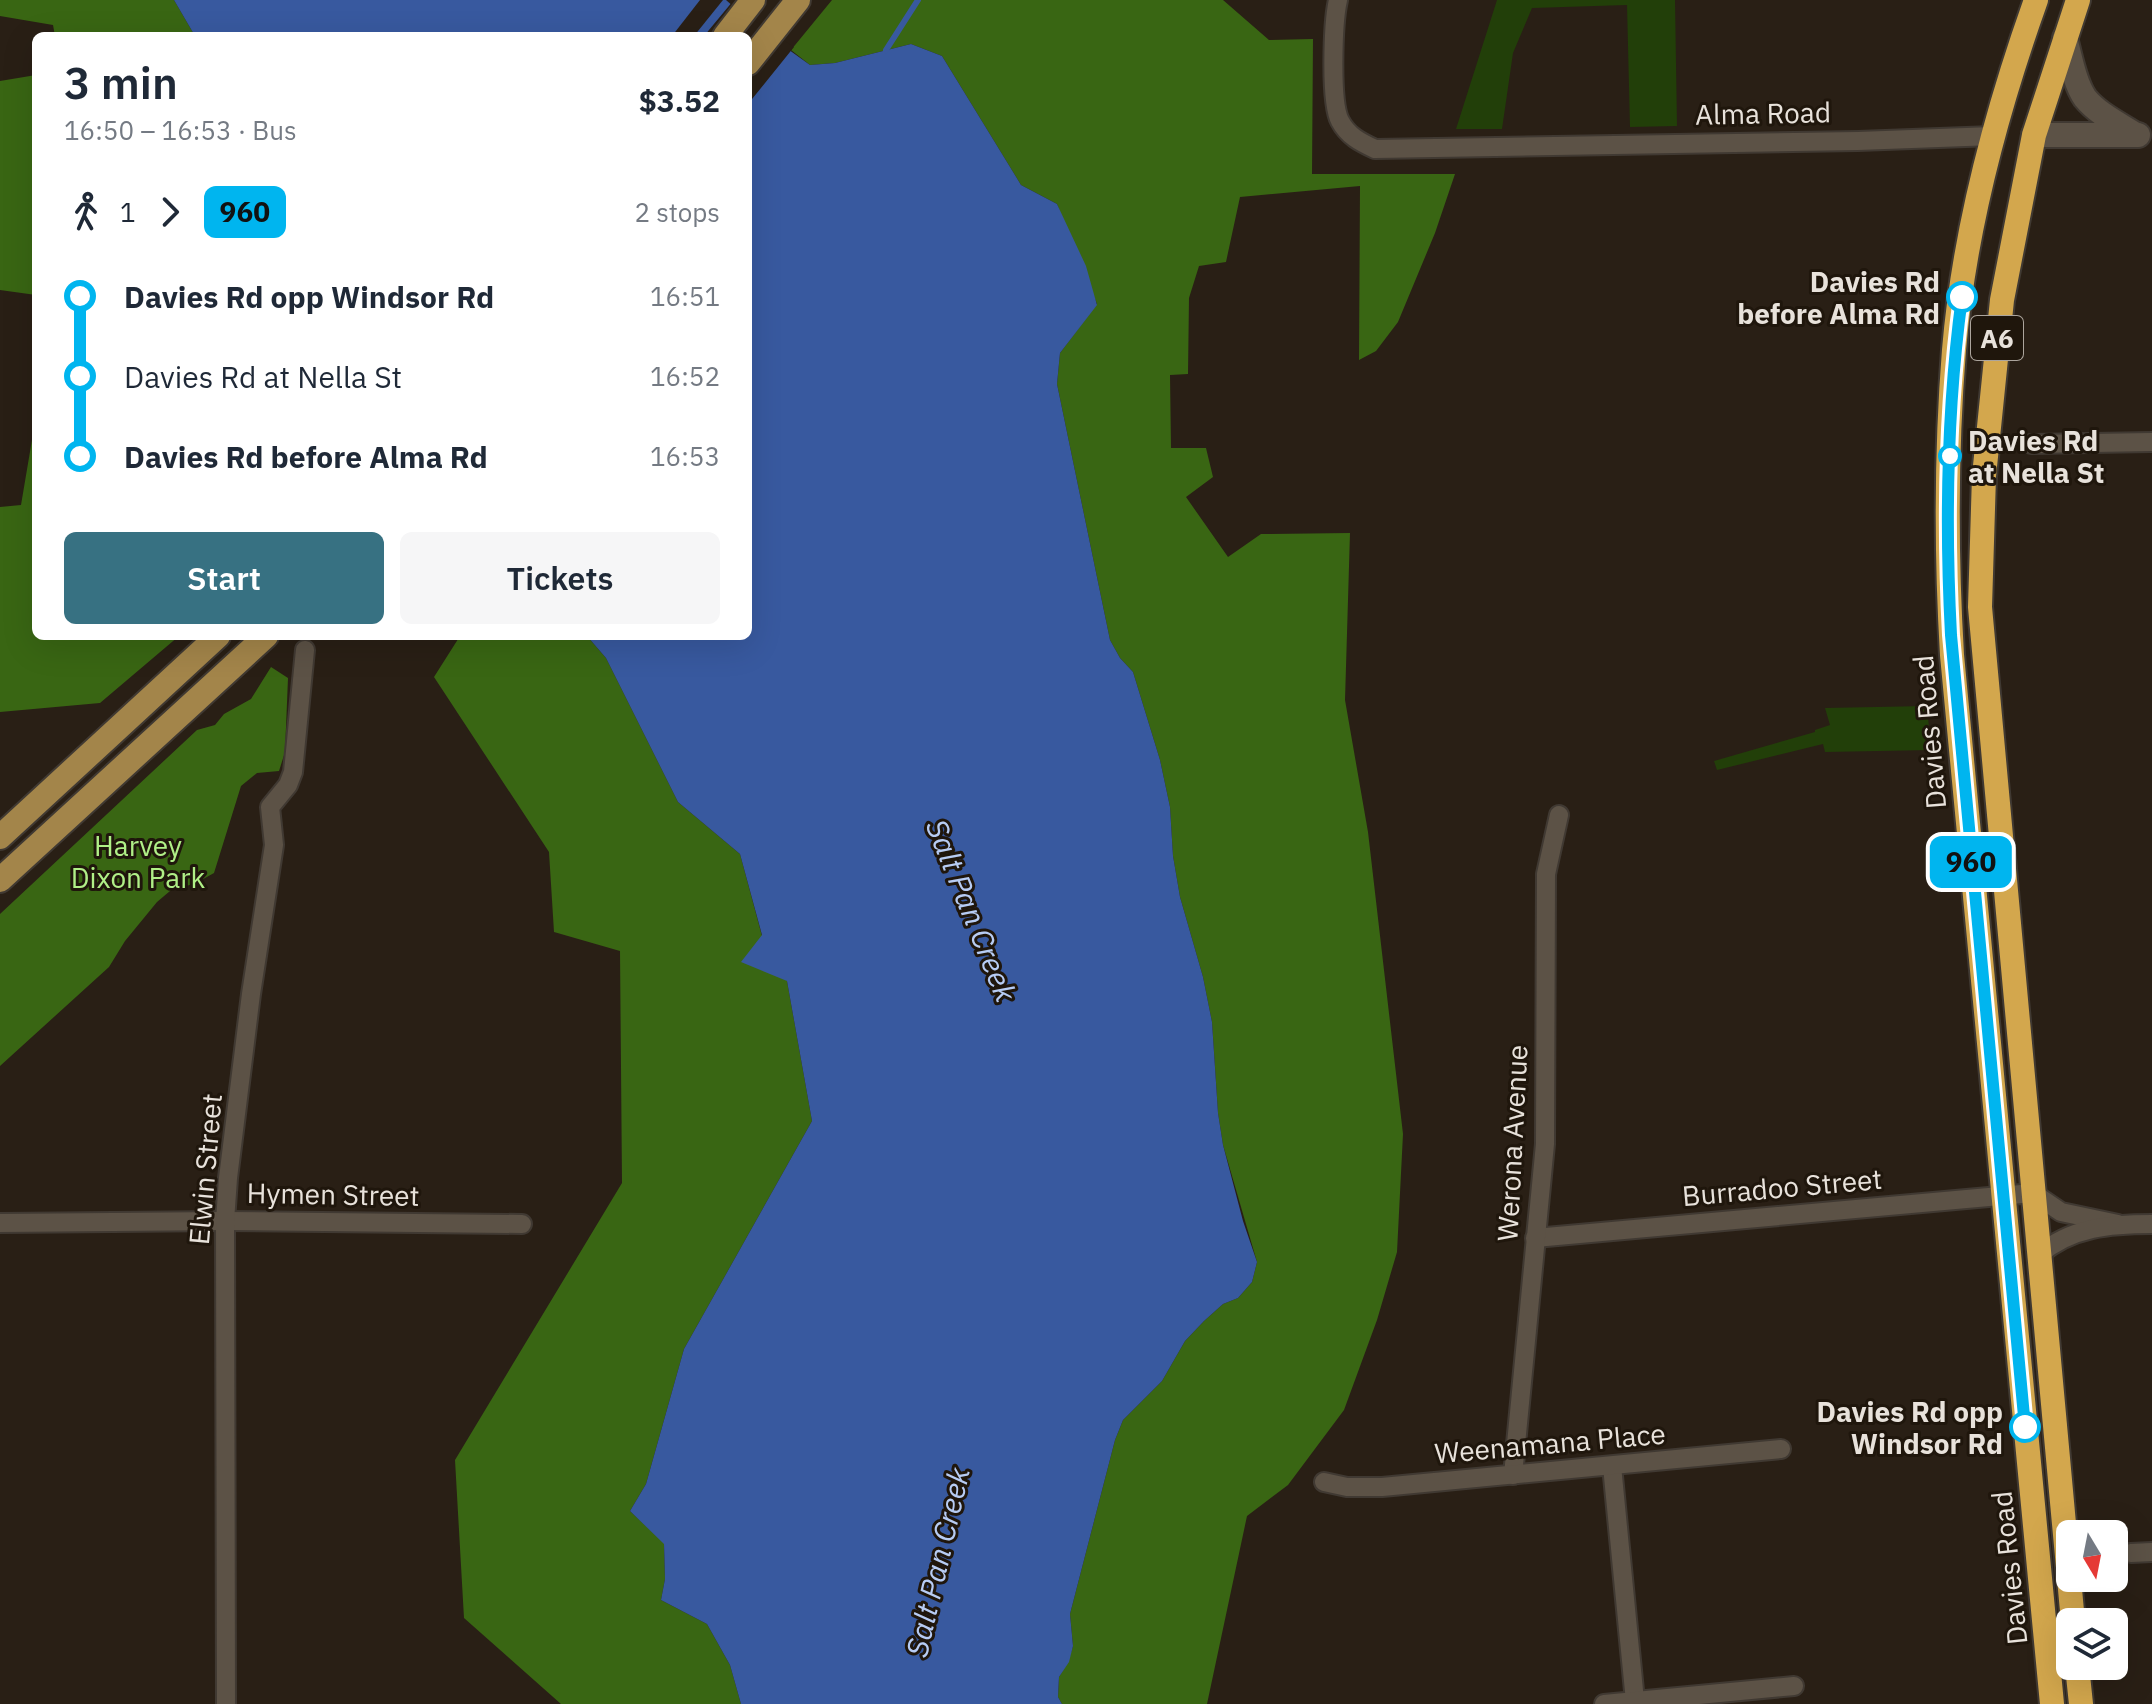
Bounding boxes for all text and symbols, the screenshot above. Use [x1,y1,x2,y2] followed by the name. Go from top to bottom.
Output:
[64,54,178,111] text: 3 min
[639,81,720,120] text: $3.52
[1695,93,1831,133] street label: Alma Road
[64,113,297,147] text: 16:50 – 16:53 · Bus
[64,190,108,234] icon: walk
[148,190,192,234] icon: forward
[220,193,270,230] text: 960
[120,195,136,229] text: 1
[634,195,720,229] text: 2 stops
[1737,263,1940,332] place label: Davies Rd before Alma Rd
[124,277,494,316] text: Davies Rd opp Windsor Rd
[650,279,720,313] text: 16:51
[1947,282,1977,312] marker: Davies Rd before Alma Rd
[1971,316,2023,360] road number: A6
[124,357,402,396] text: Davies Rd at Nella St
[650,359,720,393] text: 16:52
[1968,422,2104,491] place label: Davies Rd at Nella St
[124,437,488,476] text: Davies Rd before Alma Rd
[650,439,720,473] text: 16:53
[1939,445,1961,467] marker: Davies Rd at Nella St
[64,532,384,624] button: Start
[400,532,720,624] button: Tickets
[1904,654,1954,810] street label: Davies Road
[918,813,1026,1007] water label: Salt Pan Creek
[71,827,205,896] park label: Harvey Dixon Park
[1925,836,2017,888] line badge: 960
[1946,843,1996,880] text: 960
[1488,1044,1536,1242] street label: Werona Avenue
[180,1092,230,1246] street label: Elwin Street
[1680,1160,1884,1214] street label: Burradoo Street
[246,1174,420,1214] street label: Hymen Street
[1816,1393,2003,1462] place label: Davies Rd opp Windsor Rd
[2010,1412,2040,1442] marker: Davies Rd opp Windsor Rd
[1433,1414,1667,1472] street label: Weenamana Place
[896,1463,978,1660] water label: Salt Pan Creek
[1983,1489,2035,1647] street label: Davies Road
[2056,1520,2128,1592] north arrow
[2056,1520,2128,1680] map controls
[2056,1608,2128,1680] button: layers

